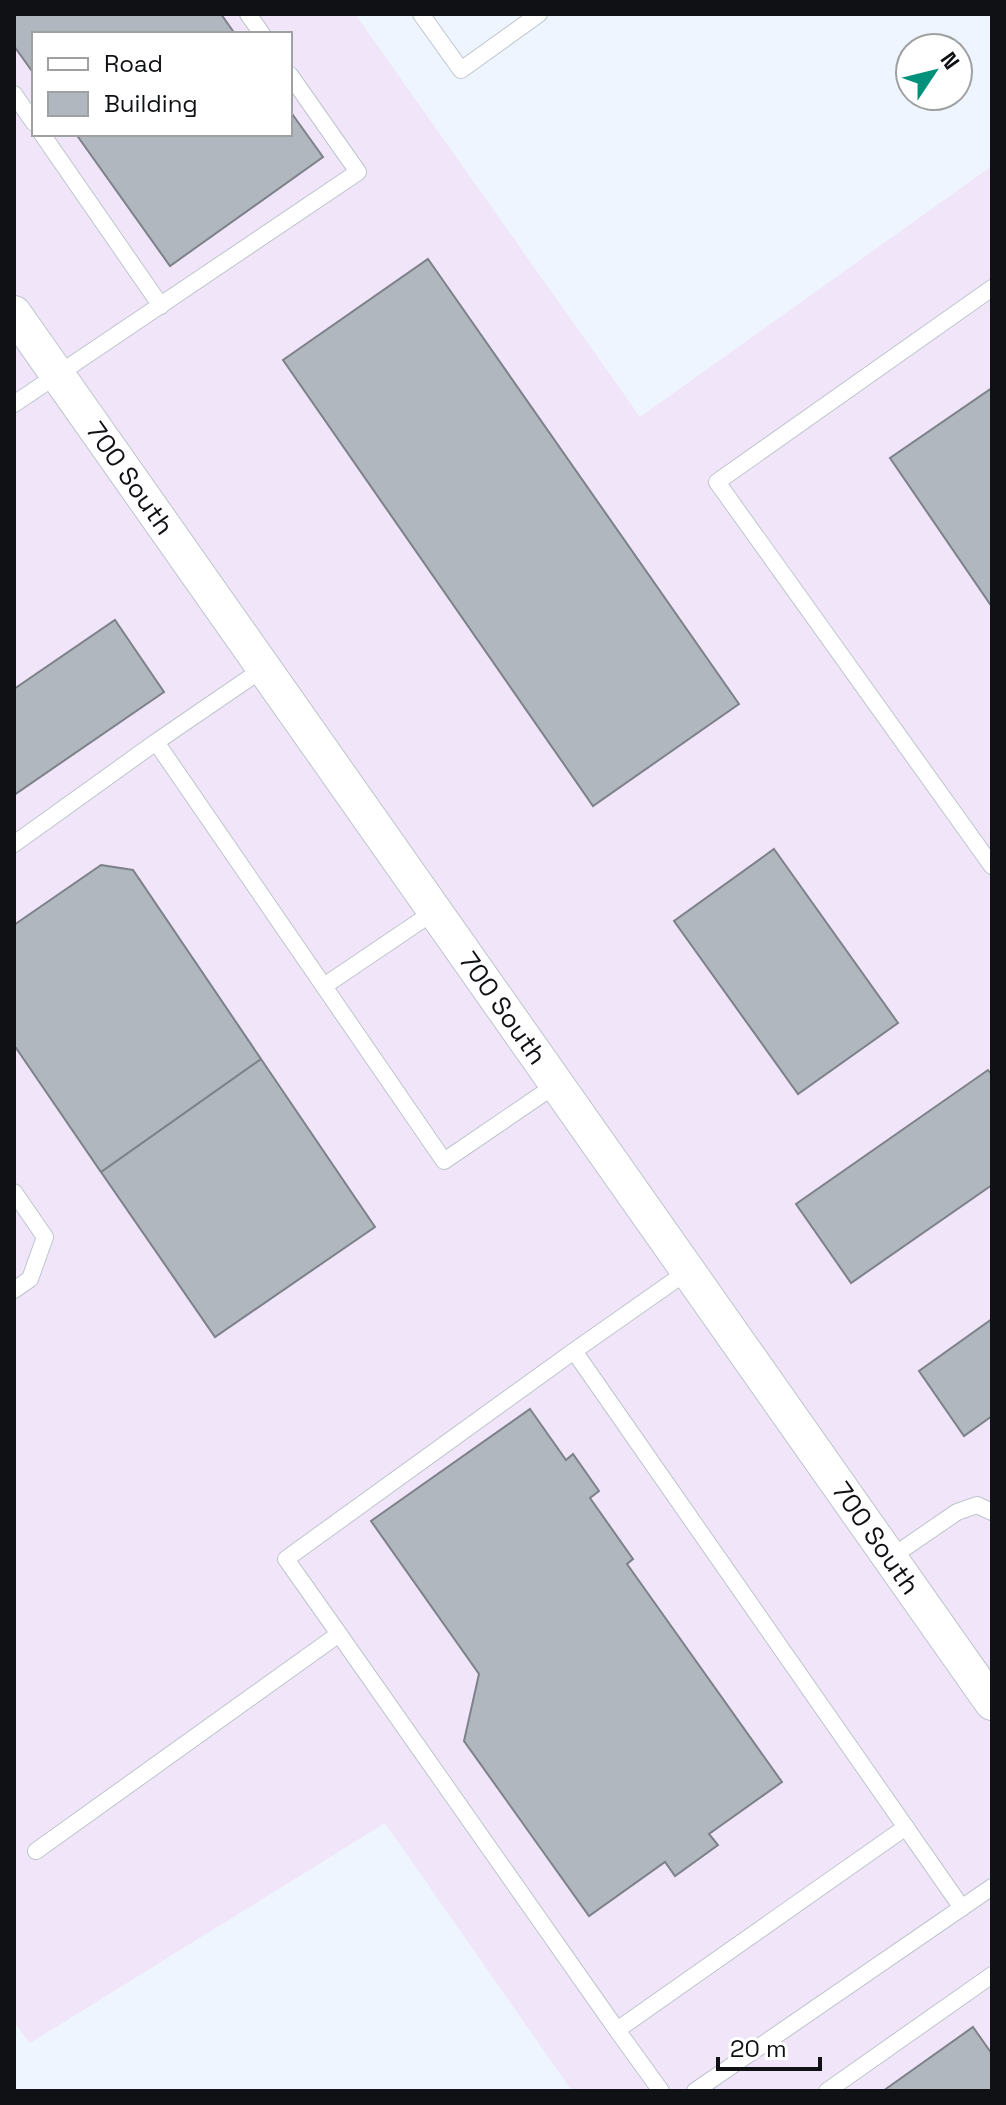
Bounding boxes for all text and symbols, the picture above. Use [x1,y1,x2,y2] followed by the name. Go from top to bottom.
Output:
[32,32,292,136] legend
[894,32,974,112] north arrow
[935,46,966,75] text: N
[104,48,163,79] text: Road
[104,88,198,119] text: Building
[79,415,182,541] street label: 700 South
[452,945,555,1071] street label: 700 South
[825,1475,927,1601] street label: 700 South
[718,2021,820,2071] scale bar
[730,2033,787,2064] text: 20 m

